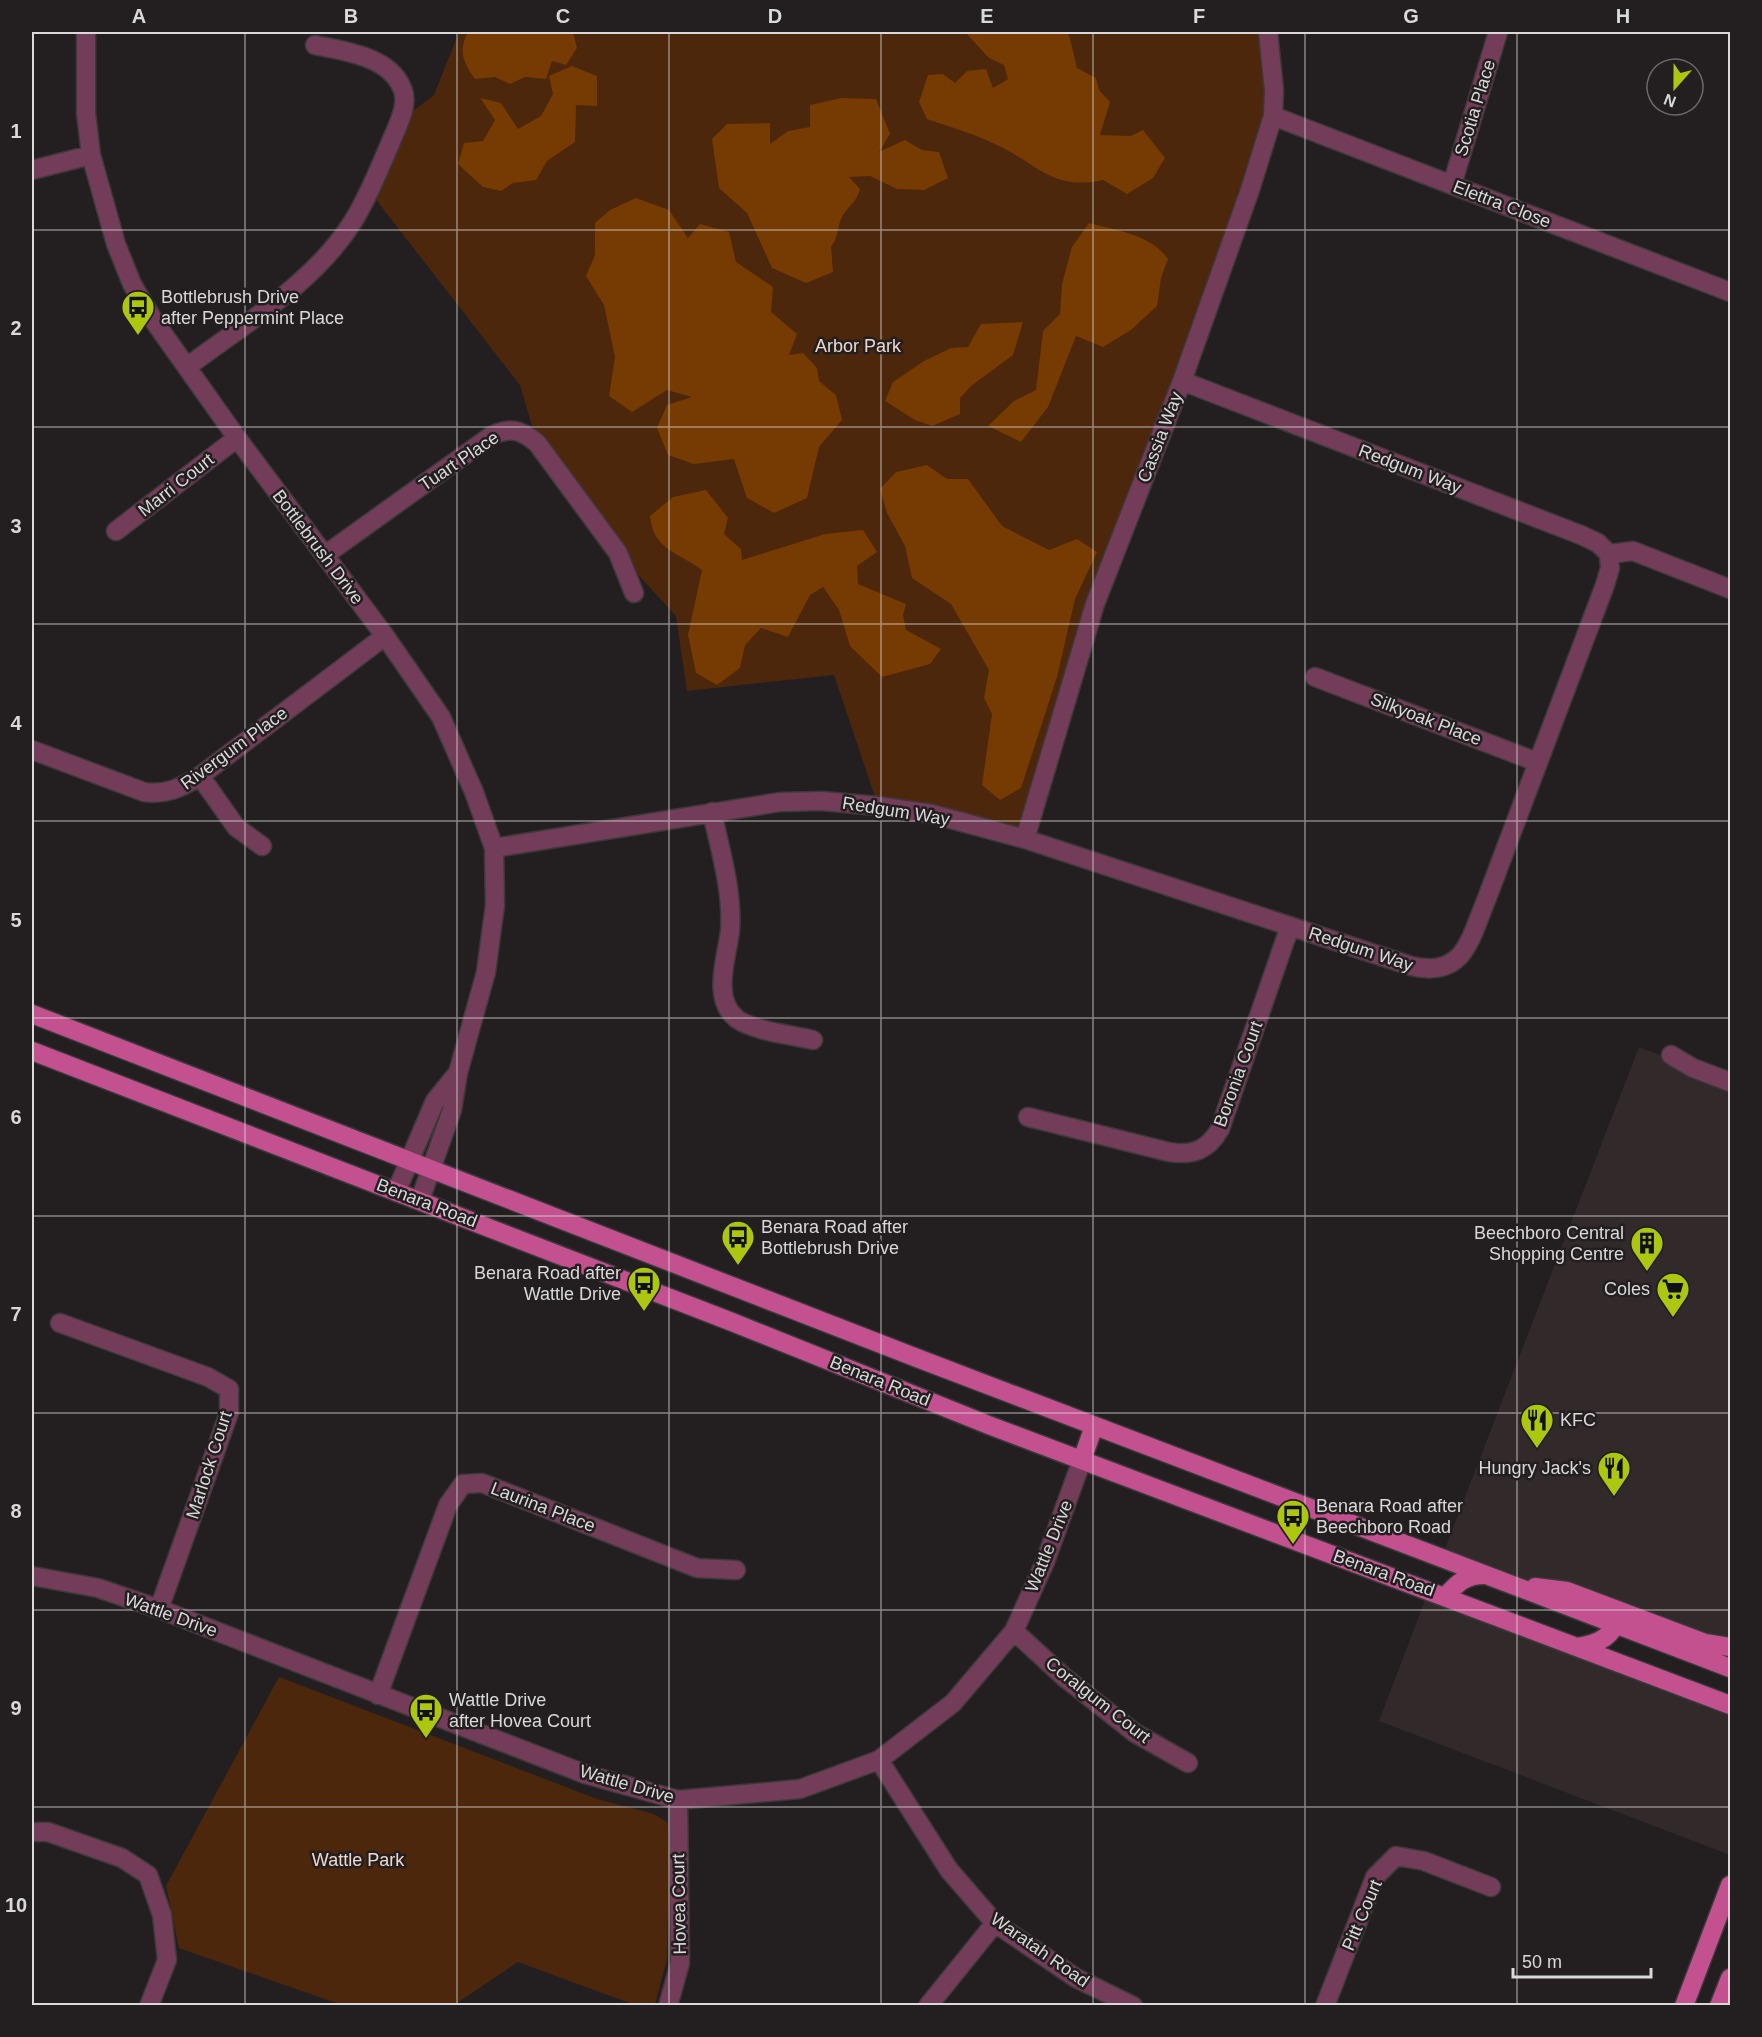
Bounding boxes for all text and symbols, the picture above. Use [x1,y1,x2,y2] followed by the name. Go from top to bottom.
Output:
[132,5,146,27] text: A
[344,5,358,27] text: B
[556,5,570,27] text: C
[768,5,782,27] text: D
[980,5,994,27] text: E
[1193,5,1205,27] text: F
[1403,5,1419,27] text: G
[1616,5,1630,27] text: H
[1451,57,1499,159] street label: Scotia Place
[1645,57,1705,117] north arrow
[1661,91,1678,111] text: N
[10,120,22,142] text: 1
[1450,176,1554,232] street label: Elettra Close
[161,287,344,328] place label: Bottlebrush Drive after Peppermint Place
[120,289,156,336] bus stop icon: Bottlebrush Drive after Peppermint Place
[10,317,22,339] text: 2
[815,336,902,356] park label: Arbor Park
[1134,389,1186,485] street label: Cassia Way
[416,427,502,495] street label: Tuart Place
[1356,440,1464,498] street label: Redgum Way
[134,449,218,521] street label: Marri Court
[268,486,368,608] street label: Bottlebrush Drive
[10,515,22,537] text: 3
[1368,689,1484,749] street label: Silkyoak Place
[177,703,291,793] street label: Rivergum Place
[10,712,22,734] text: 4
[841,793,951,829] street label: Redgum Way
[10,909,22,931] text: 5
[1306,923,1416,975] street label: Redgum Way
[1210,1018,1266,1130] street label: Boronia Court
[10,1106,22,1128] text: 6
[374,1175,480,1231] street label: Benara Road
[761,1217,908,1258] place label: Benara Road after Bottlebrush Drive
[720,1219,756,1266] bus stop icon: Benara Road after Bottlebrush Drive
[1474,1223,1624,1264] place label: Beechboro Central Shopping Centre
[1629,1225,1665,1272] building icon: Beechboro Central Shopping Centre
[474,1263,621,1304] place label: Benara Road after Wattle Drive
[626,1265,662,1312] bus stop icon: Benara Road after Wattle Drive
[1655,1271,1691,1318] supermarket icon: Coles
[1604,1279,1650,1299] place label: Coles
[10,1303,22,1325] text: 7
[827,1352,933,1410] street label: Benara Road
[1519,1402,1555,1449] restaurant icon: KFC
[182,1409,236,1521] street label: Marlock Court
[1560,1410,1596,1430] place label: KFC
[1596,1450,1632,1497] restaurant icon: Hungry Jack's
[1479,1458,1591,1478] place label: Hungry Jack's
[488,1478,598,1536] street label: Laurina Place
[1316,1496,1463,1537] place label: Benara Road after Beechboro Road
[1021,1497,1077,1595] street label: Wattle Drive
[1275,1498,1311,1545] bus stop icon: Benara Road after Beechboro Road
[10,1500,22,1522] text: 8
[1331,1545,1437,1601] street label: Benara Road
[122,1589,220,1641] street label: Wattle Drive
[1042,1653,1154,1747] street label: Coralgum Court
[449,1690,591,1731] place label: Wattle Drive after Hovea Court
[408,1692,444,1739] bus stop icon: Wattle Drive after Hovea Court
[10,1697,22,1719] text: 9
[577,1761,677,1807] street label: Wattle Drive
[312,1850,405,1870] park label: Wattle Park
[668,1853,690,1955] street label: Hovea Court
[1338,1877,1386,1953] street label: Pitt Court
[5,1894,27,1916] text: 10
[987,1909,1093,1991] street label: Waratah Road
[1513,1941,1651,1979] scale bar
[1522,1952,1562,1972] text: 50 m

